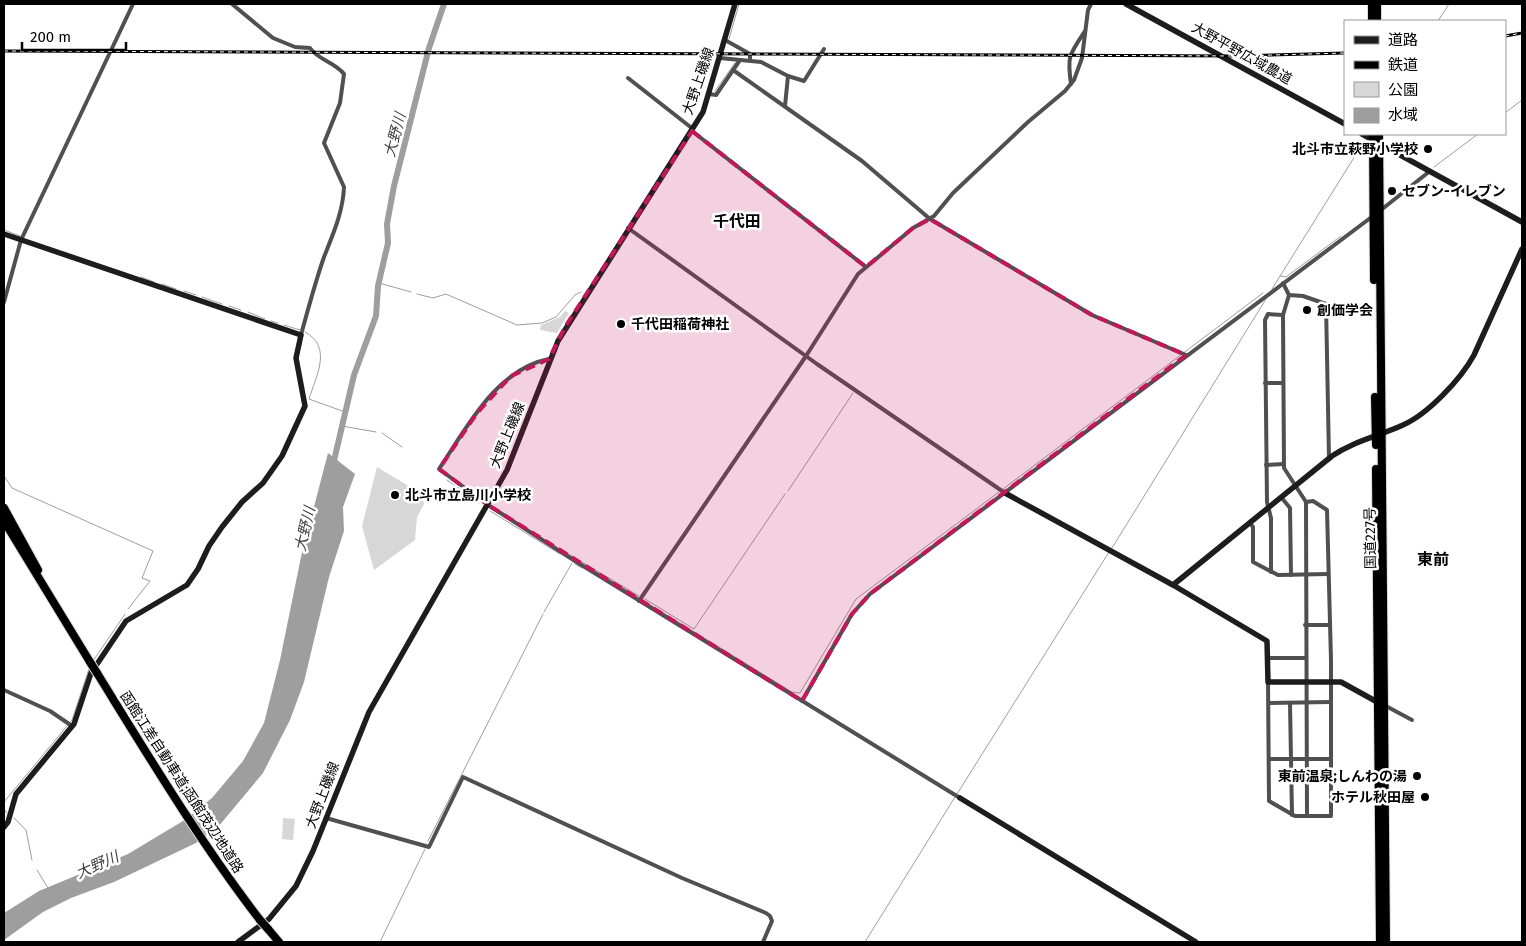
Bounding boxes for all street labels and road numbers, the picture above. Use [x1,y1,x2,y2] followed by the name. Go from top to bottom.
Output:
[1189,19,1295,88] street label: 大野平野広域農道
[679,45,718,117] street label: 大野上磯線
[486,400,528,471] street label: 大野上磯線
[1361,507,1380,569] street label: 国道227号
[116,688,247,876] street label: 函館江差自動車道;函館茂辺地道路
[302,759,343,831] street label: 大野上磯線

